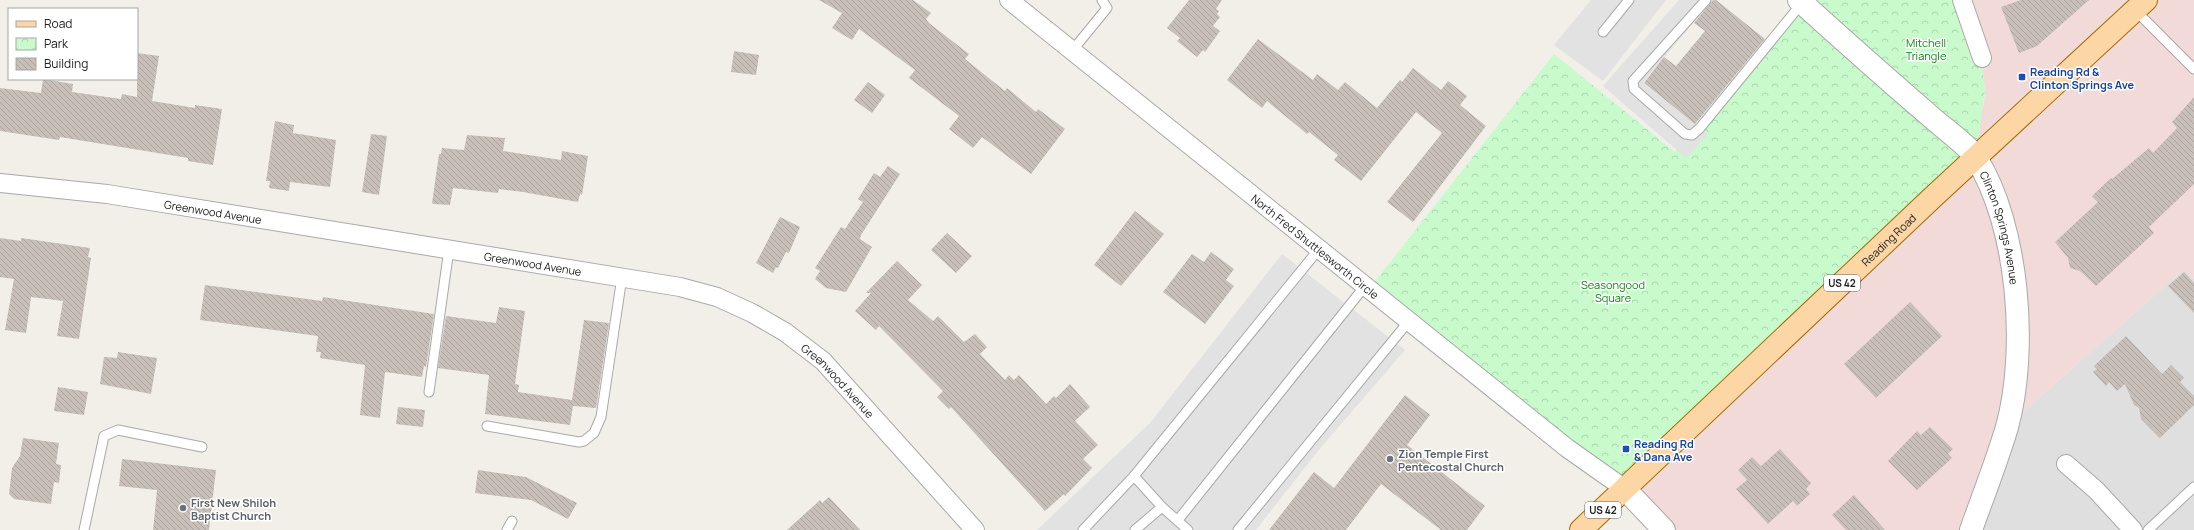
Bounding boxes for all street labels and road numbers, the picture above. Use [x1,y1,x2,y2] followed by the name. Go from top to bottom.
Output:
[1977,168,2022,286] street label: Clinton Springs Avenue
[1249,190,1383,302] street label: North Fred Shuttlesworth Circle
[163,196,263,227] street label: Greenwood Avenue
[1858,210,1919,269] street label: Reading Road
[483,248,583,279] street label: Greenwood Avenue
[1824,275,1860,291] road number: US 42
[799,340,878,421] street label: Greenwood Avenue
[1585,502,1621,518] road number: US 42

